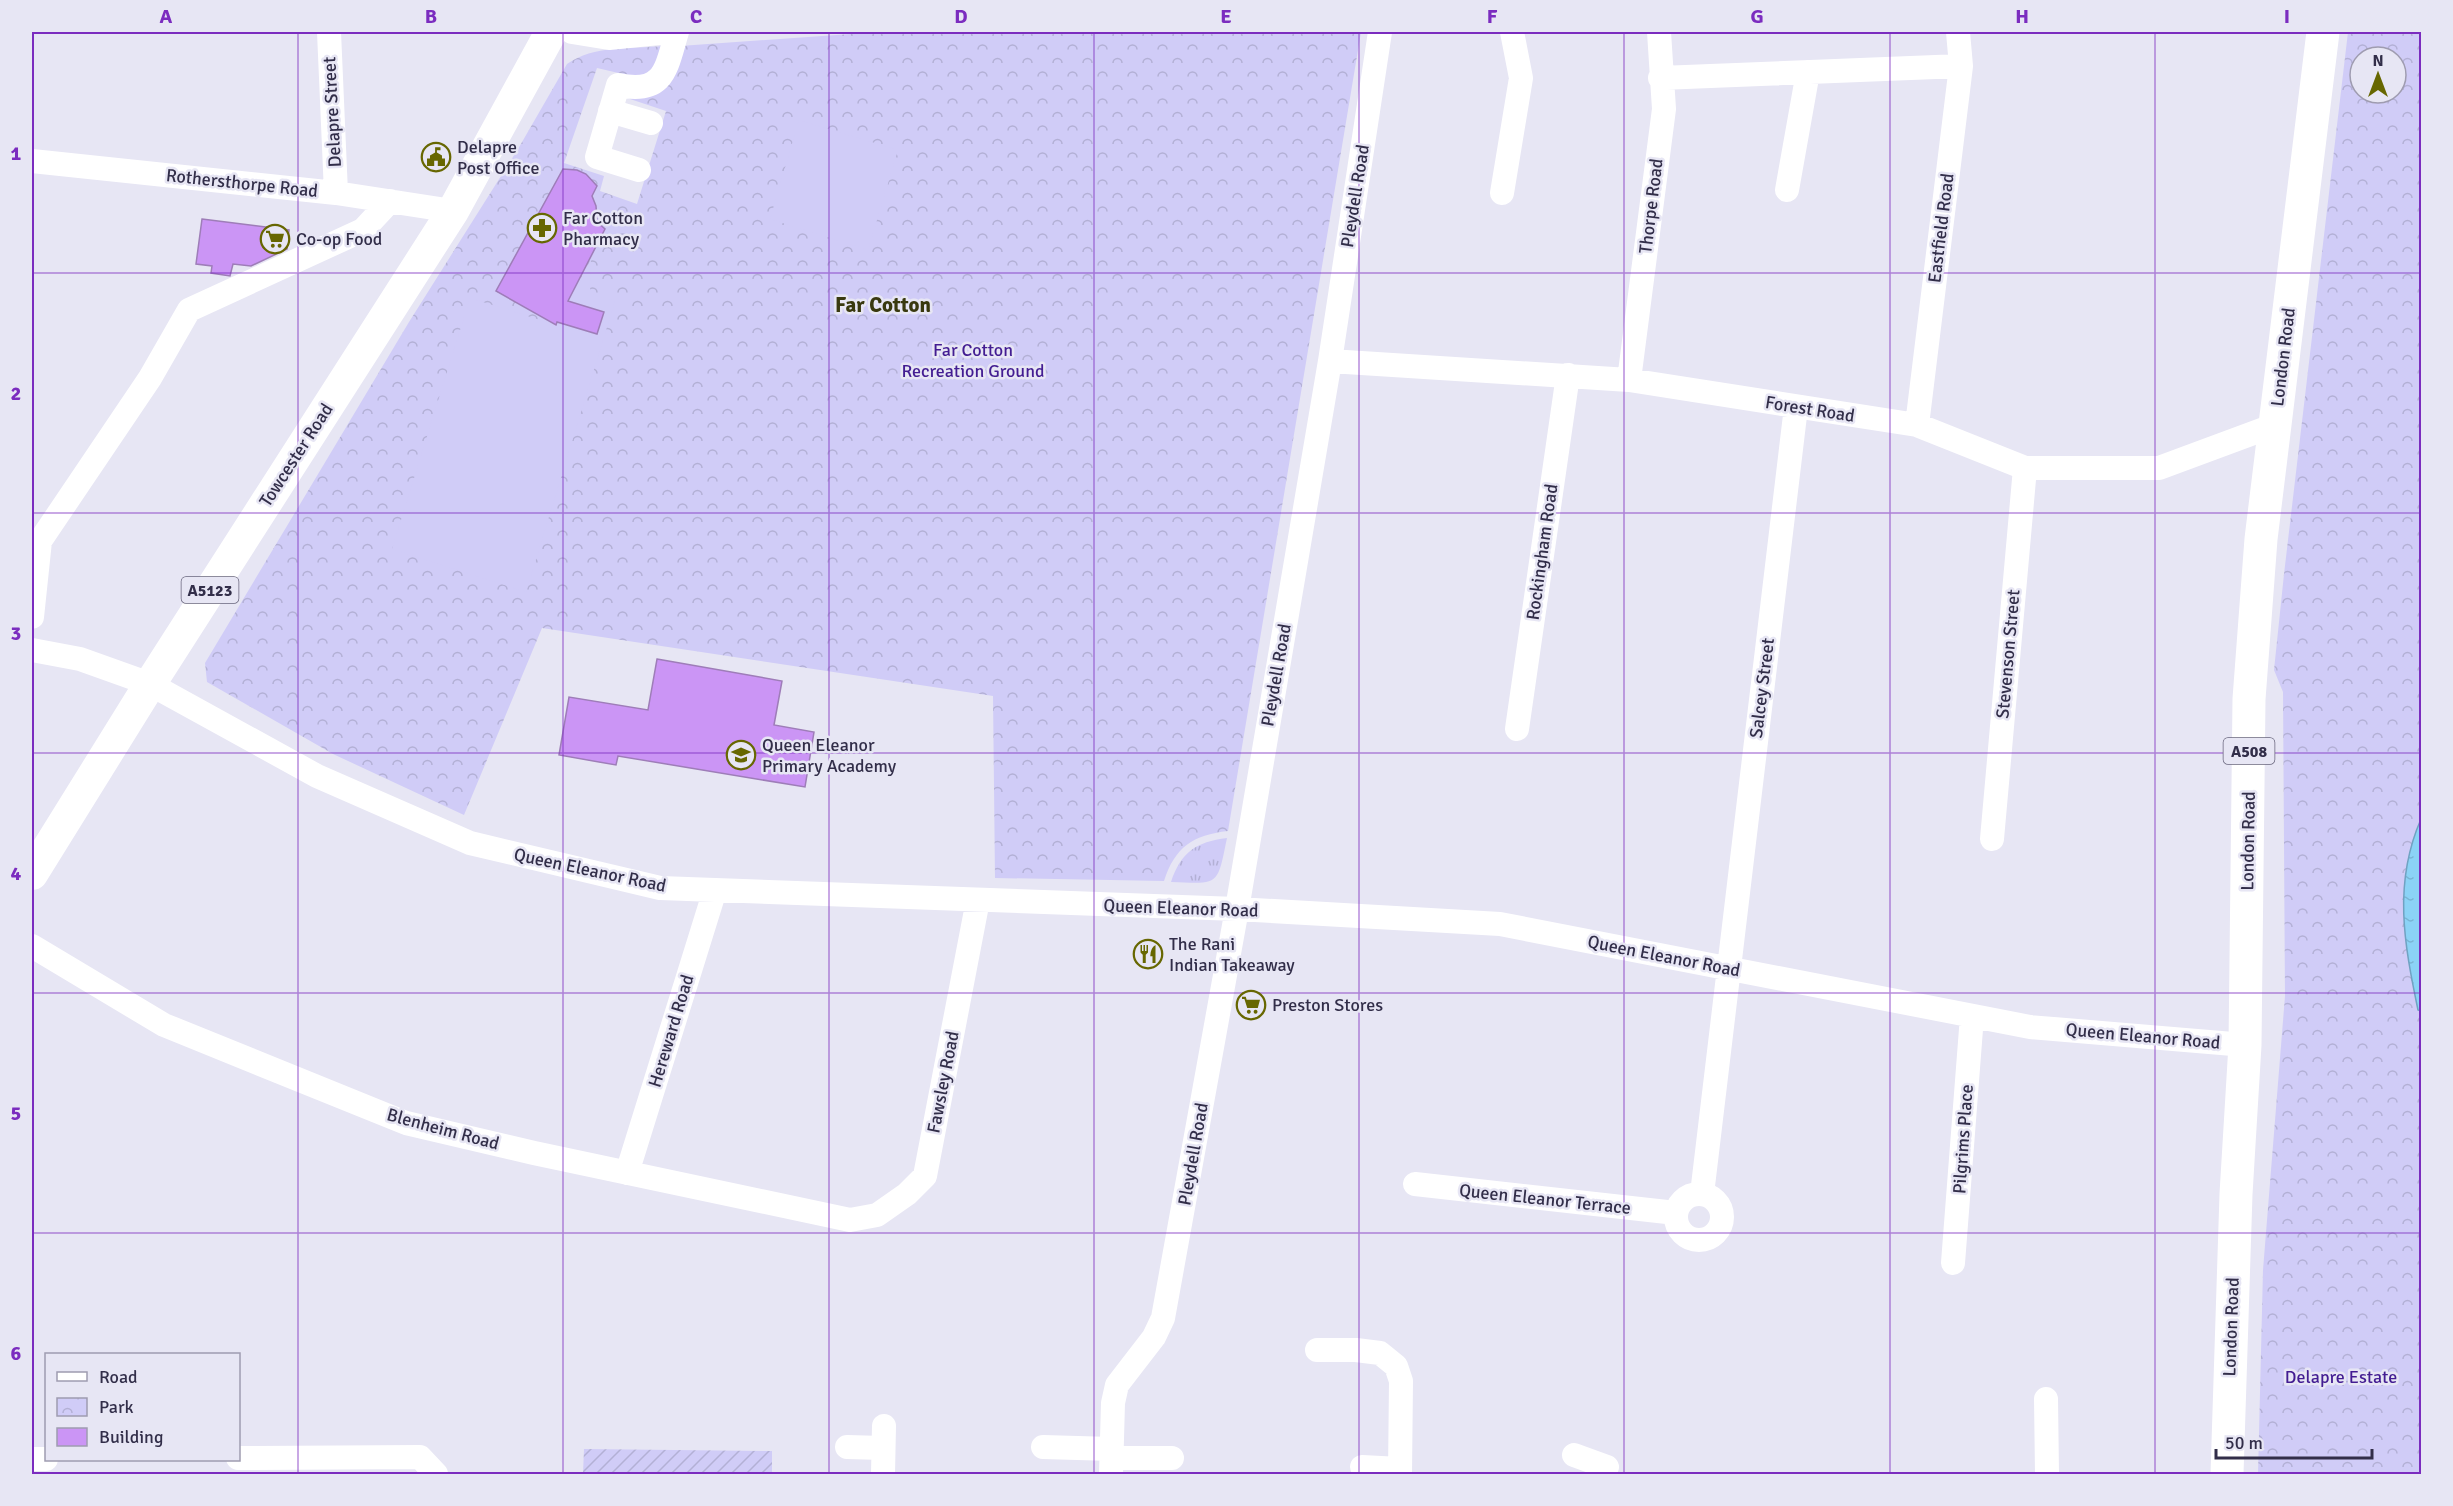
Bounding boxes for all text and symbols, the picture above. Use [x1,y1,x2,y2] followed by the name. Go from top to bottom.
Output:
[160,4,173,29] text: A
[425,4,437,29] text: B
[690,4,702,29] text: C
[954,4,968,29] text: D
[1220,4,1232,29] text: E
[1487,4,1498,29] text: F
[1750,4,1764,29] text: G
[2015,4,2029,29] text: H
[2284,4,2290,29] text: I
[2348,45,2408,105] north arrow
[2372,51,2384,71] text: N
[318,56,346,168] street label: Delapre Street
[457,136,539,179] place label: Delapre Post Office
[11,141,22,166] text: 1
[420,141,452,173] public building icon: Delapre Post Office
[1336,143,1374,249] street label: Pleydell Road
[1634,157,1668,255] street label: Thorpe Road
[165,164,319,202] street label: Rothersthorpe Road
[1923,172,1959,284] street label: Eastfield Road
[563,207,643,250] place label: Far Cotton Pharmacy
[526,212,558,244] pharmacy icon: Far Cotton Pharmacy
[259,223,291,255] supermarket icon: Co-op Food
[296,228,382,250] place label: Co-op Food
[835,292,931,318] district label: Far Cotton
[2266,306,2300,408] street label: London Road
[901,339,1045,382] park label: Far Cotton Recreation Ground
[11,381,21,406] text: 2
[1764,391,1856,427] street label: Forest Road
[254,399,338,511] street label: Towcester Road
[1522,482,1562,622] street label: Rockingham Road
[182,577,238,603] road number: A5123
[1991,588,2025,720] street label: Stevenson Street
[11,621,21,646] text: 3
[1256,622,1296,728] street label: Pleydell Road
[1745,637,1779,739] street label: Salcey Street
[762,734,897,777] place label: Queen Eleanor Primary Academy
[2224,738,2274,764] road number: A508
[725,739,757,771] school or university icon: Queen Eleanor Primary Academy
[2236,791,2260,891] street label: London Road
[512,843,668,897] street label: Queen Eleanor Road
[11,861,22,886] text: 4
[1103,894,1259,922] street label: Queen Eleanor Road
[1586,930,1742,982] street label: Queen Eleanor Road
[1169,933,1295,976] place label: The Rani Indian Takeaway
[1132,938,1164,970] restaurant icon: The Rani Indian Takeaway
[643,972,699,1090] street label: Hereward Road
[1235,989,1267,1021] supermarket icon: Preston Stores
[1272,994,1383,1016] place label: Preston Stores
[2065,1018,2221,1054] street label: Queen Eleanor Road
[922,1029,964,1135] street label: Fawsley Road
[1948,1083,1978,1195] street label: Pilgrims Place
[11,1101,21,1126] text: 5
[1173,1101,1213,1207] street label: Pleydell Road
[384,1103,502,1155] street label: Blenheim Road
[1458,1179,1632,1219] street label: Queen Eleanor Terrace
[2218,1277,2244,1377] street label: London Road
[11,1341,22,1366] text: 6
[45,1353,240,1461] legend
[99,1366,138,1388] text: Road
[2285,1366,2397,1388] park label: Delapre Estate
[99,1396,134,1418] text: Park
[2216,1422,2372,1460] scale bar
[99,1426,163,1448] text: Building
[2225,1432,2263,1454] text: 50 m

